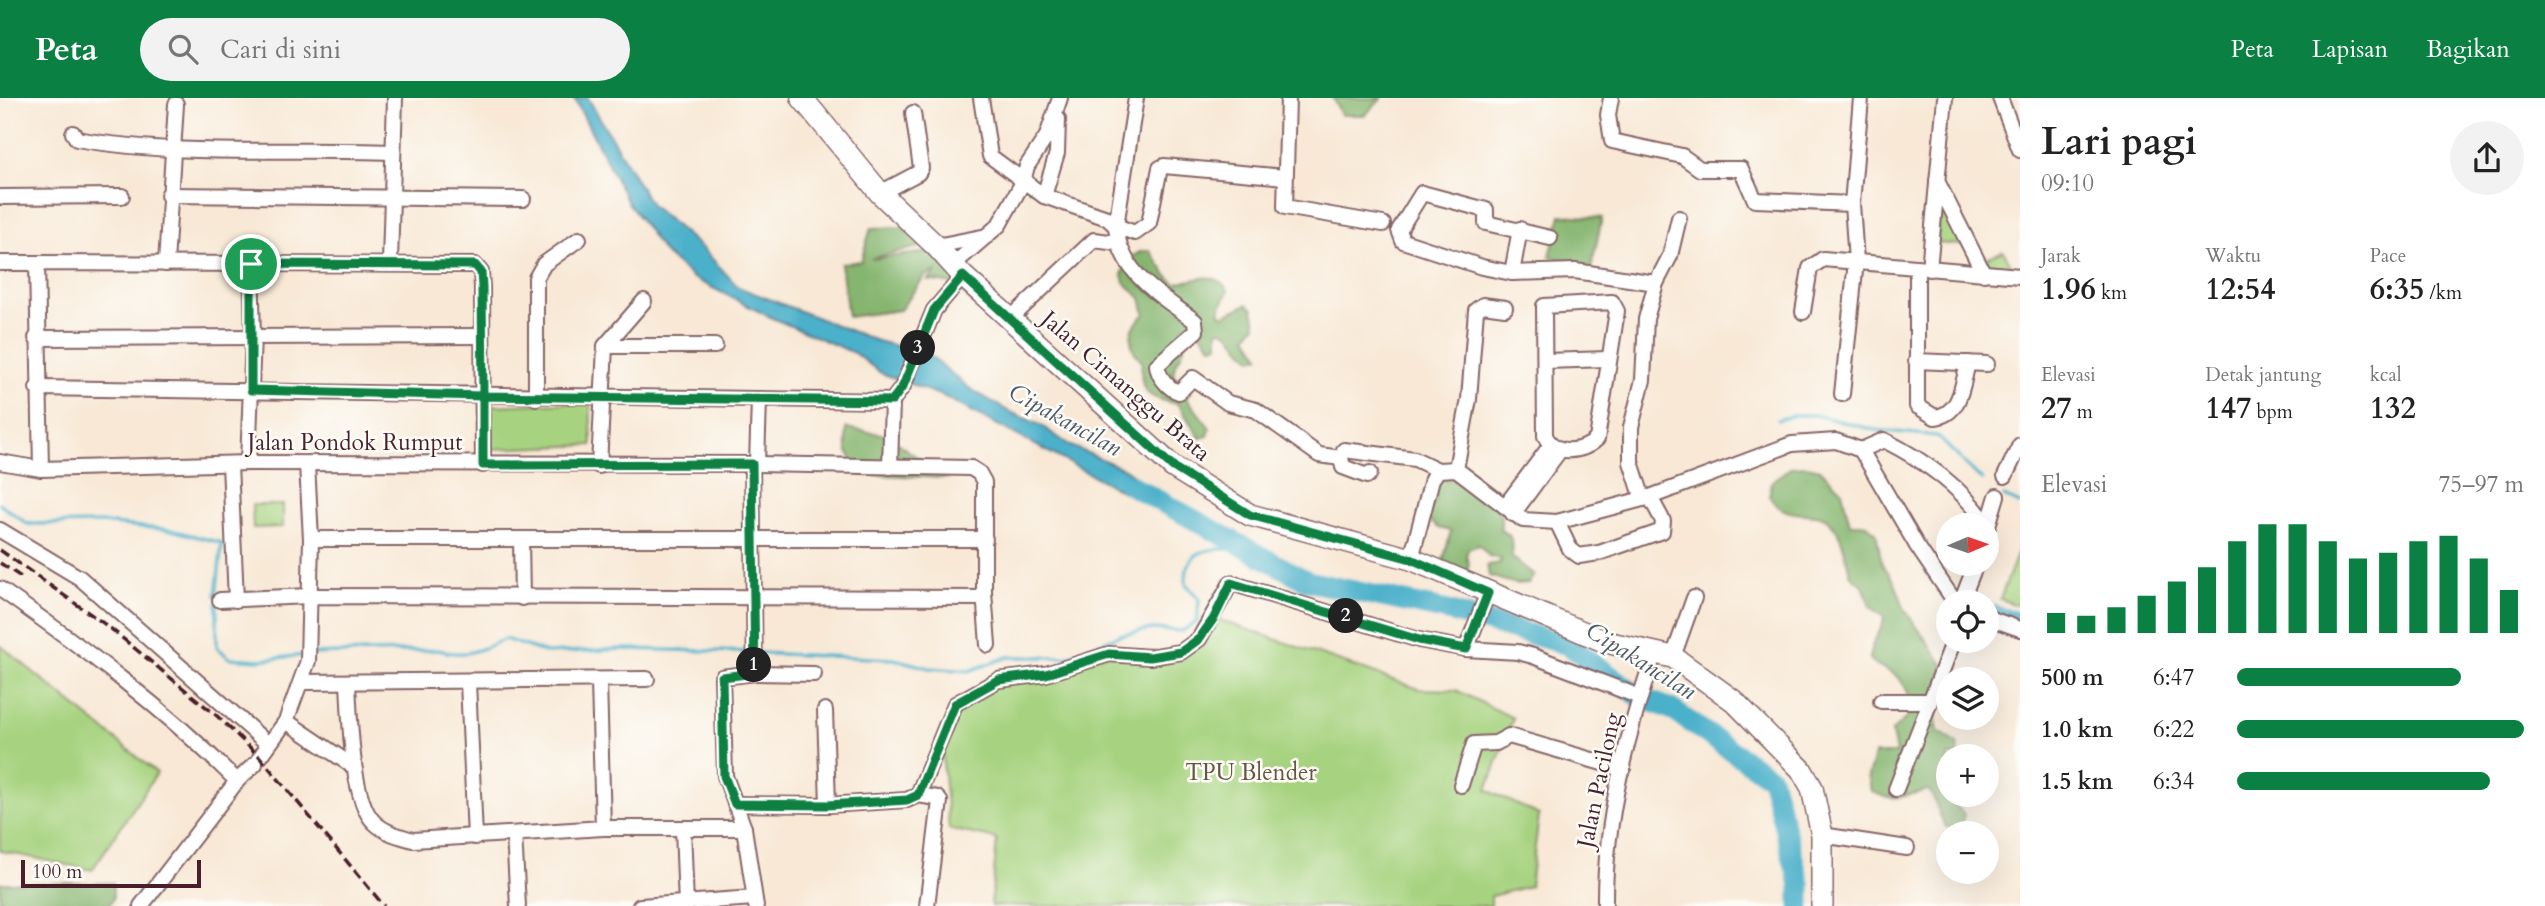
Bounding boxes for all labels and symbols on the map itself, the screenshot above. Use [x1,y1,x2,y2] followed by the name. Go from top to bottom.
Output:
[221,234,281,294] pin
[1032,302,1217,468] street label: Jalan Cimanggu Brata
[900,330,936,366] pin: 3
[1003,375,1128,465] water label: Cipakancilan
[244,427,463,458] street label: Jalan Pondok Rumput
[1936,513,1998,576] north arrow
[1328,598,1364,634] pin: 2
[1580,614,1703,708] water label: Cipakancilan
[736,648,772,682] pin: 1
[1569,709,1628,853] street label: Jalan Pacilong
[1185,757,1317,788] park label: TPU Blender
[21,857,201,889] scale bar

